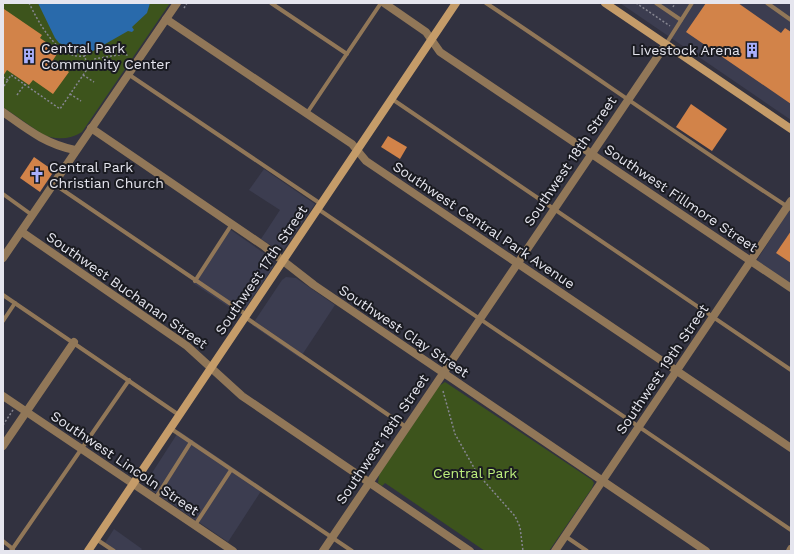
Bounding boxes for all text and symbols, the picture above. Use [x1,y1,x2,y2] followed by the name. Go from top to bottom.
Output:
[41,40,170,72] place label: Central Park Community Center
[743,41,761,59] building icon: Livestock Arena
[632,42,740,58] place label: Livestock Arena
[20,47,38,65] building icon: Central Park Community Center
[521,93,620,229] street label: Southwest 18th Street
[601,141,761,255] street label: Southwest Fillmore Street
[390,158,578,292] street label: Southwest Central Park Avenue
[49,159,164,191] place label: Central Park Christian Church
[28,166,46,184] church icon: Central Park Christian Church
[212,202,310,338] street label: Southwest 17th Street
[44,228,210,352] street label: Southwest Buchanan Street
[336,282,472,381] street label: Southwest Clay Street
[613,301,712,437] street label: Southwest 19th Street
[333,371,432,507] street label: Southwest 18th Street
[48,407,202,519] street label: Southwest Lincoln Street
[433,465,517,481] park label: Central Park

